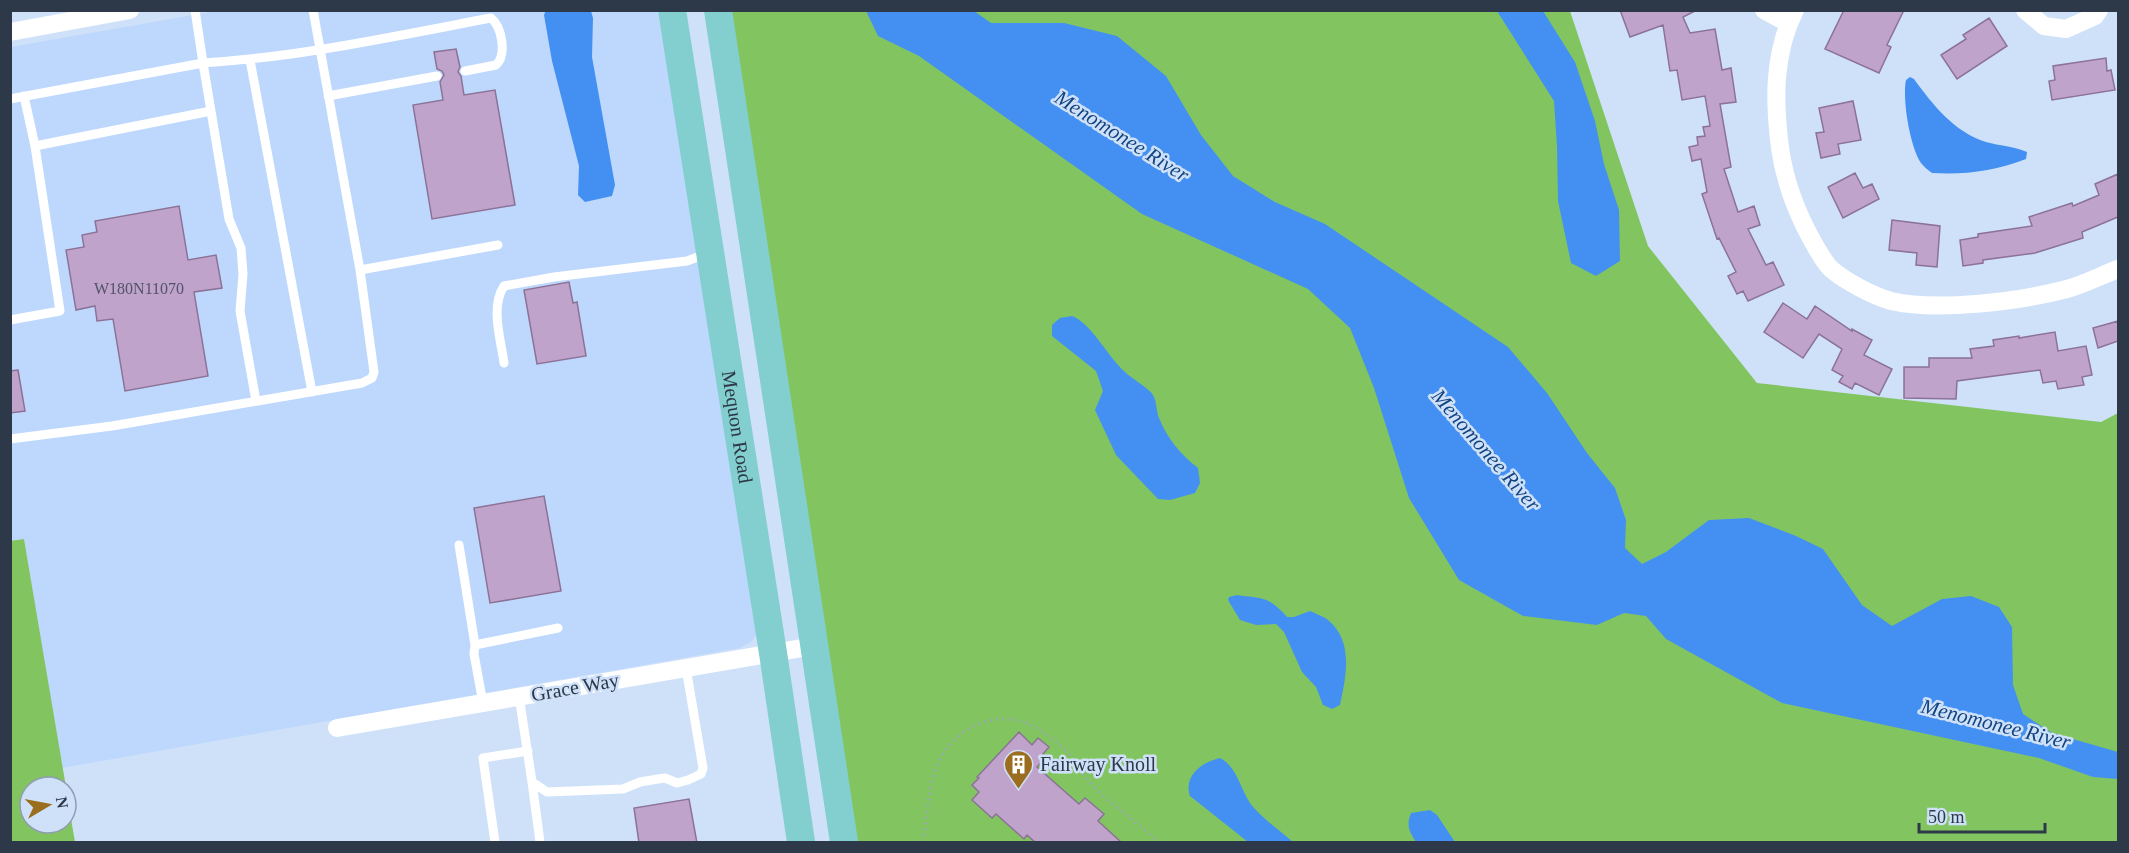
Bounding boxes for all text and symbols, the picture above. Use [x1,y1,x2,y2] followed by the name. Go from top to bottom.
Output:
[1050,85,1194,187] water label: Menomonee River
[94,280,184,297] house number: W180N11070
[718,369,757,485] street label: Mequon Road
[1426,384,1546,516] water label: Menomonee River
[529,668,621,707] street label: Grace Way
[1918,694,2074,754] water label: Menomonee River
[1003,748,1035,790] building icon: Fairway Knoll
[1040,753,1157,776] place label: Fairway Knoll
[18,775,78,835] north arrow
[53,795,72,810] text: N
[1919,796,2045,834] scale bar
[1928,807,1965,827] text: 50 m

